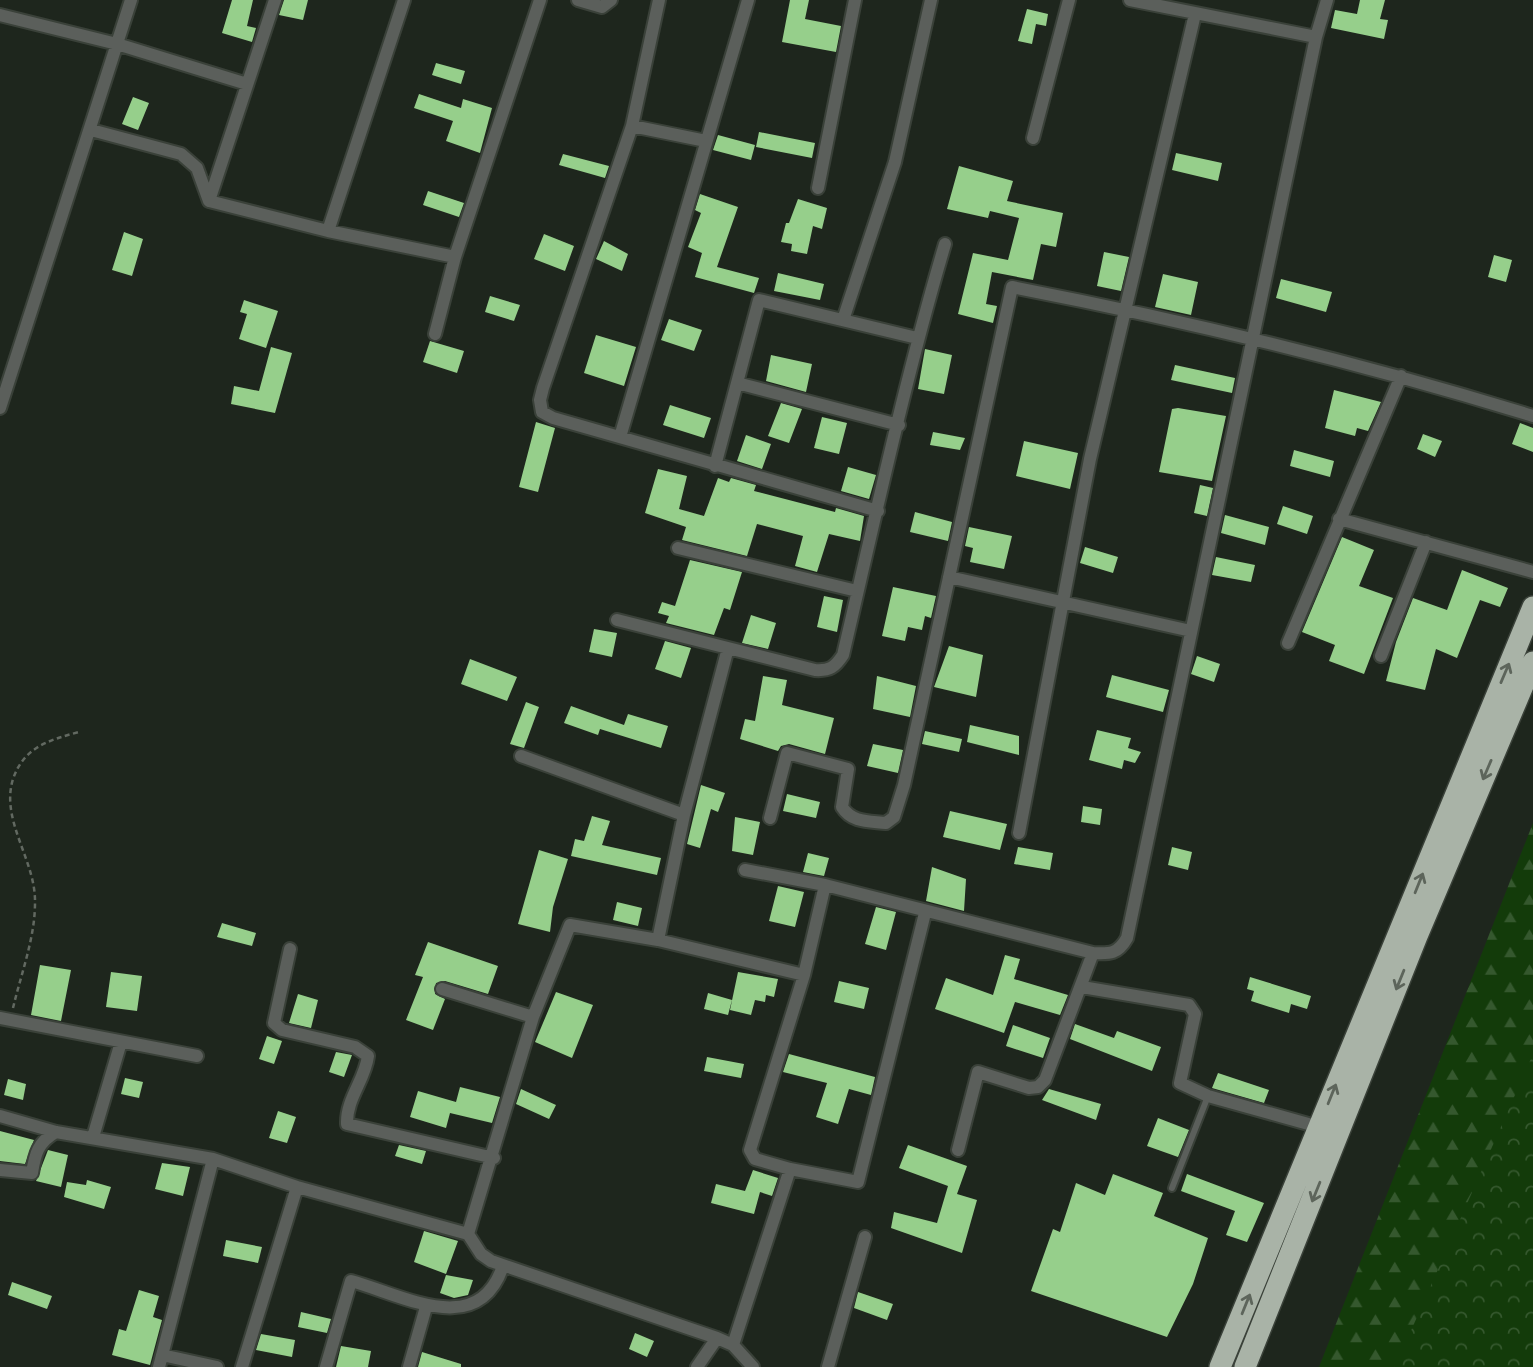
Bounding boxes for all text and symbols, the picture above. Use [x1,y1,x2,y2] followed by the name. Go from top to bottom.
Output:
[1500,662,1513,684] one-way arrow
[1480,759,1493,781] one-way arrow
[1413,873,1426,894] one-way arrow
[1392,969,1405,991] one-way arrow
[1327,1083,1340,1105] one-way arrow
[1308,1180,1321,1202] one-way arrow
[1240,1294,1253,1315] one-way arrow

